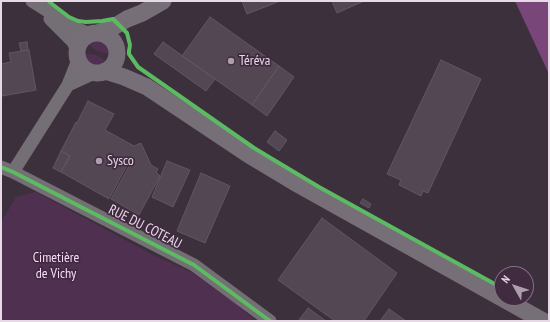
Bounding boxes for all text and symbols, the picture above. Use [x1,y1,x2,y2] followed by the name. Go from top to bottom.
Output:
[239,53,270,69] place label: Téréva
[226,56,236,66] marker: Téréva
[107,153,134,169] place label: Sysco
[94,156,104,166] marker: Sysco
[106,201,184,253] street label: RUE DU COTEAU
[33,250,79,282] park label: Cimetière de Vichy
[494,266,534,306] north arrow
[498,272,513,286] text: N

